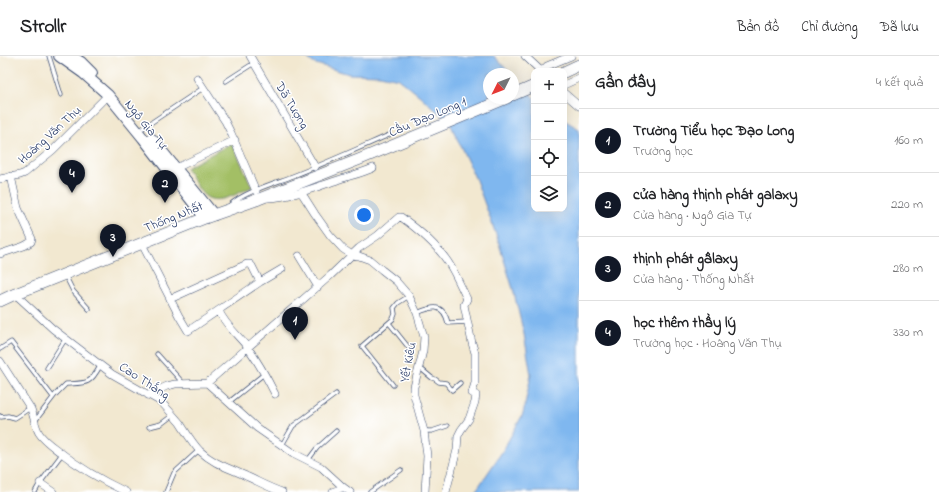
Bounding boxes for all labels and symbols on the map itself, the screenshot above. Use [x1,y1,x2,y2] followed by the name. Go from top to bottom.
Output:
[483,68,519,104] north arrow
[269,78,313,134] street label: Dã Tượng
[386,92,470,143] street label: Cầu Đạo Long 1
[119,96,172,155] street label: Ngô Gia Tự
[14,101,87,170] street label: Hoàng Văn Thụ
[59,160,85,193] pin: 4
[152,170,178,203] pin: 2
[141,197,207,239] street label: Thống Nhất
[354,205,374,225] your location
[100,224,126,257] pin: 3
[282,307,308,340] pin: 1
[395,340,422,384] street label: Yết Kiêu
[115,358,173,406] street label: Cao Thắng

